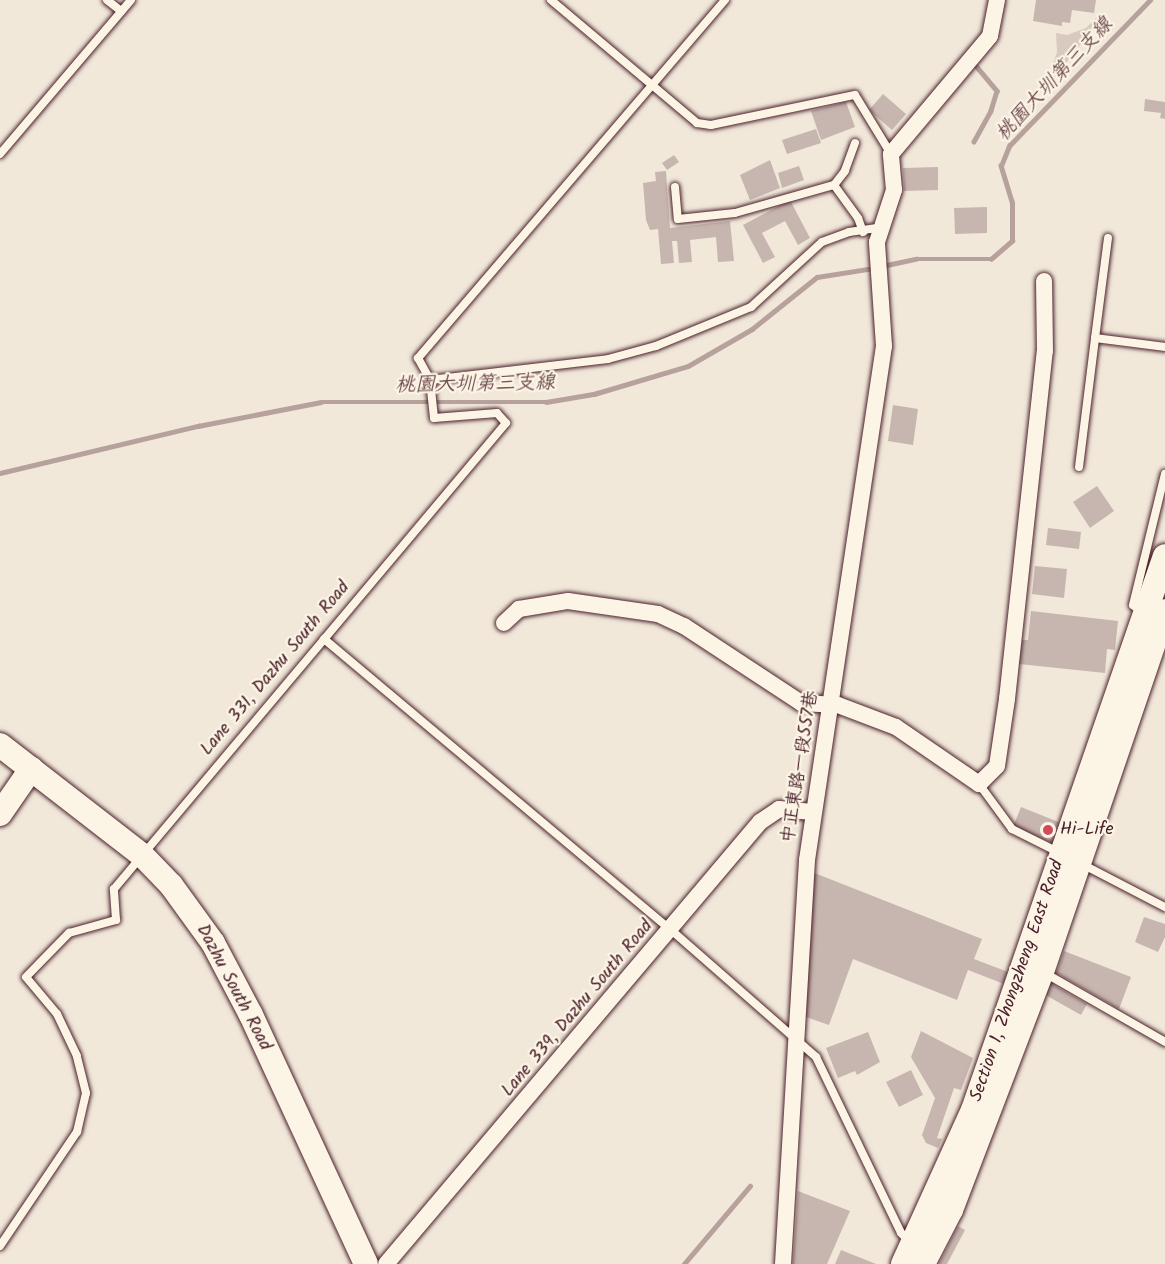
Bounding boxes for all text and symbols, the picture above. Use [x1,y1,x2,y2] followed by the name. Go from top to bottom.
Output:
[992,13,1118,147] water label: 桃園大圳第三支線
[395,372,555,398] water label: 桃園大圳第三支線
[197,578,355,760] street label: Lane 331, Dazhu South Road
[778,689,824,845] street label: 中正東路一段557巷
[1060,819,1114,841] place label: Hi-Life
[1041,823,1055,837] marker: Hi-Life
[966,857,1070,1105] street label: Section 1, Zhongzheng East Road
[498,916,658,1102] street label: Lane 339, Dazhu South Road
[191,921,275,1055] street label: Dazhu South Road

